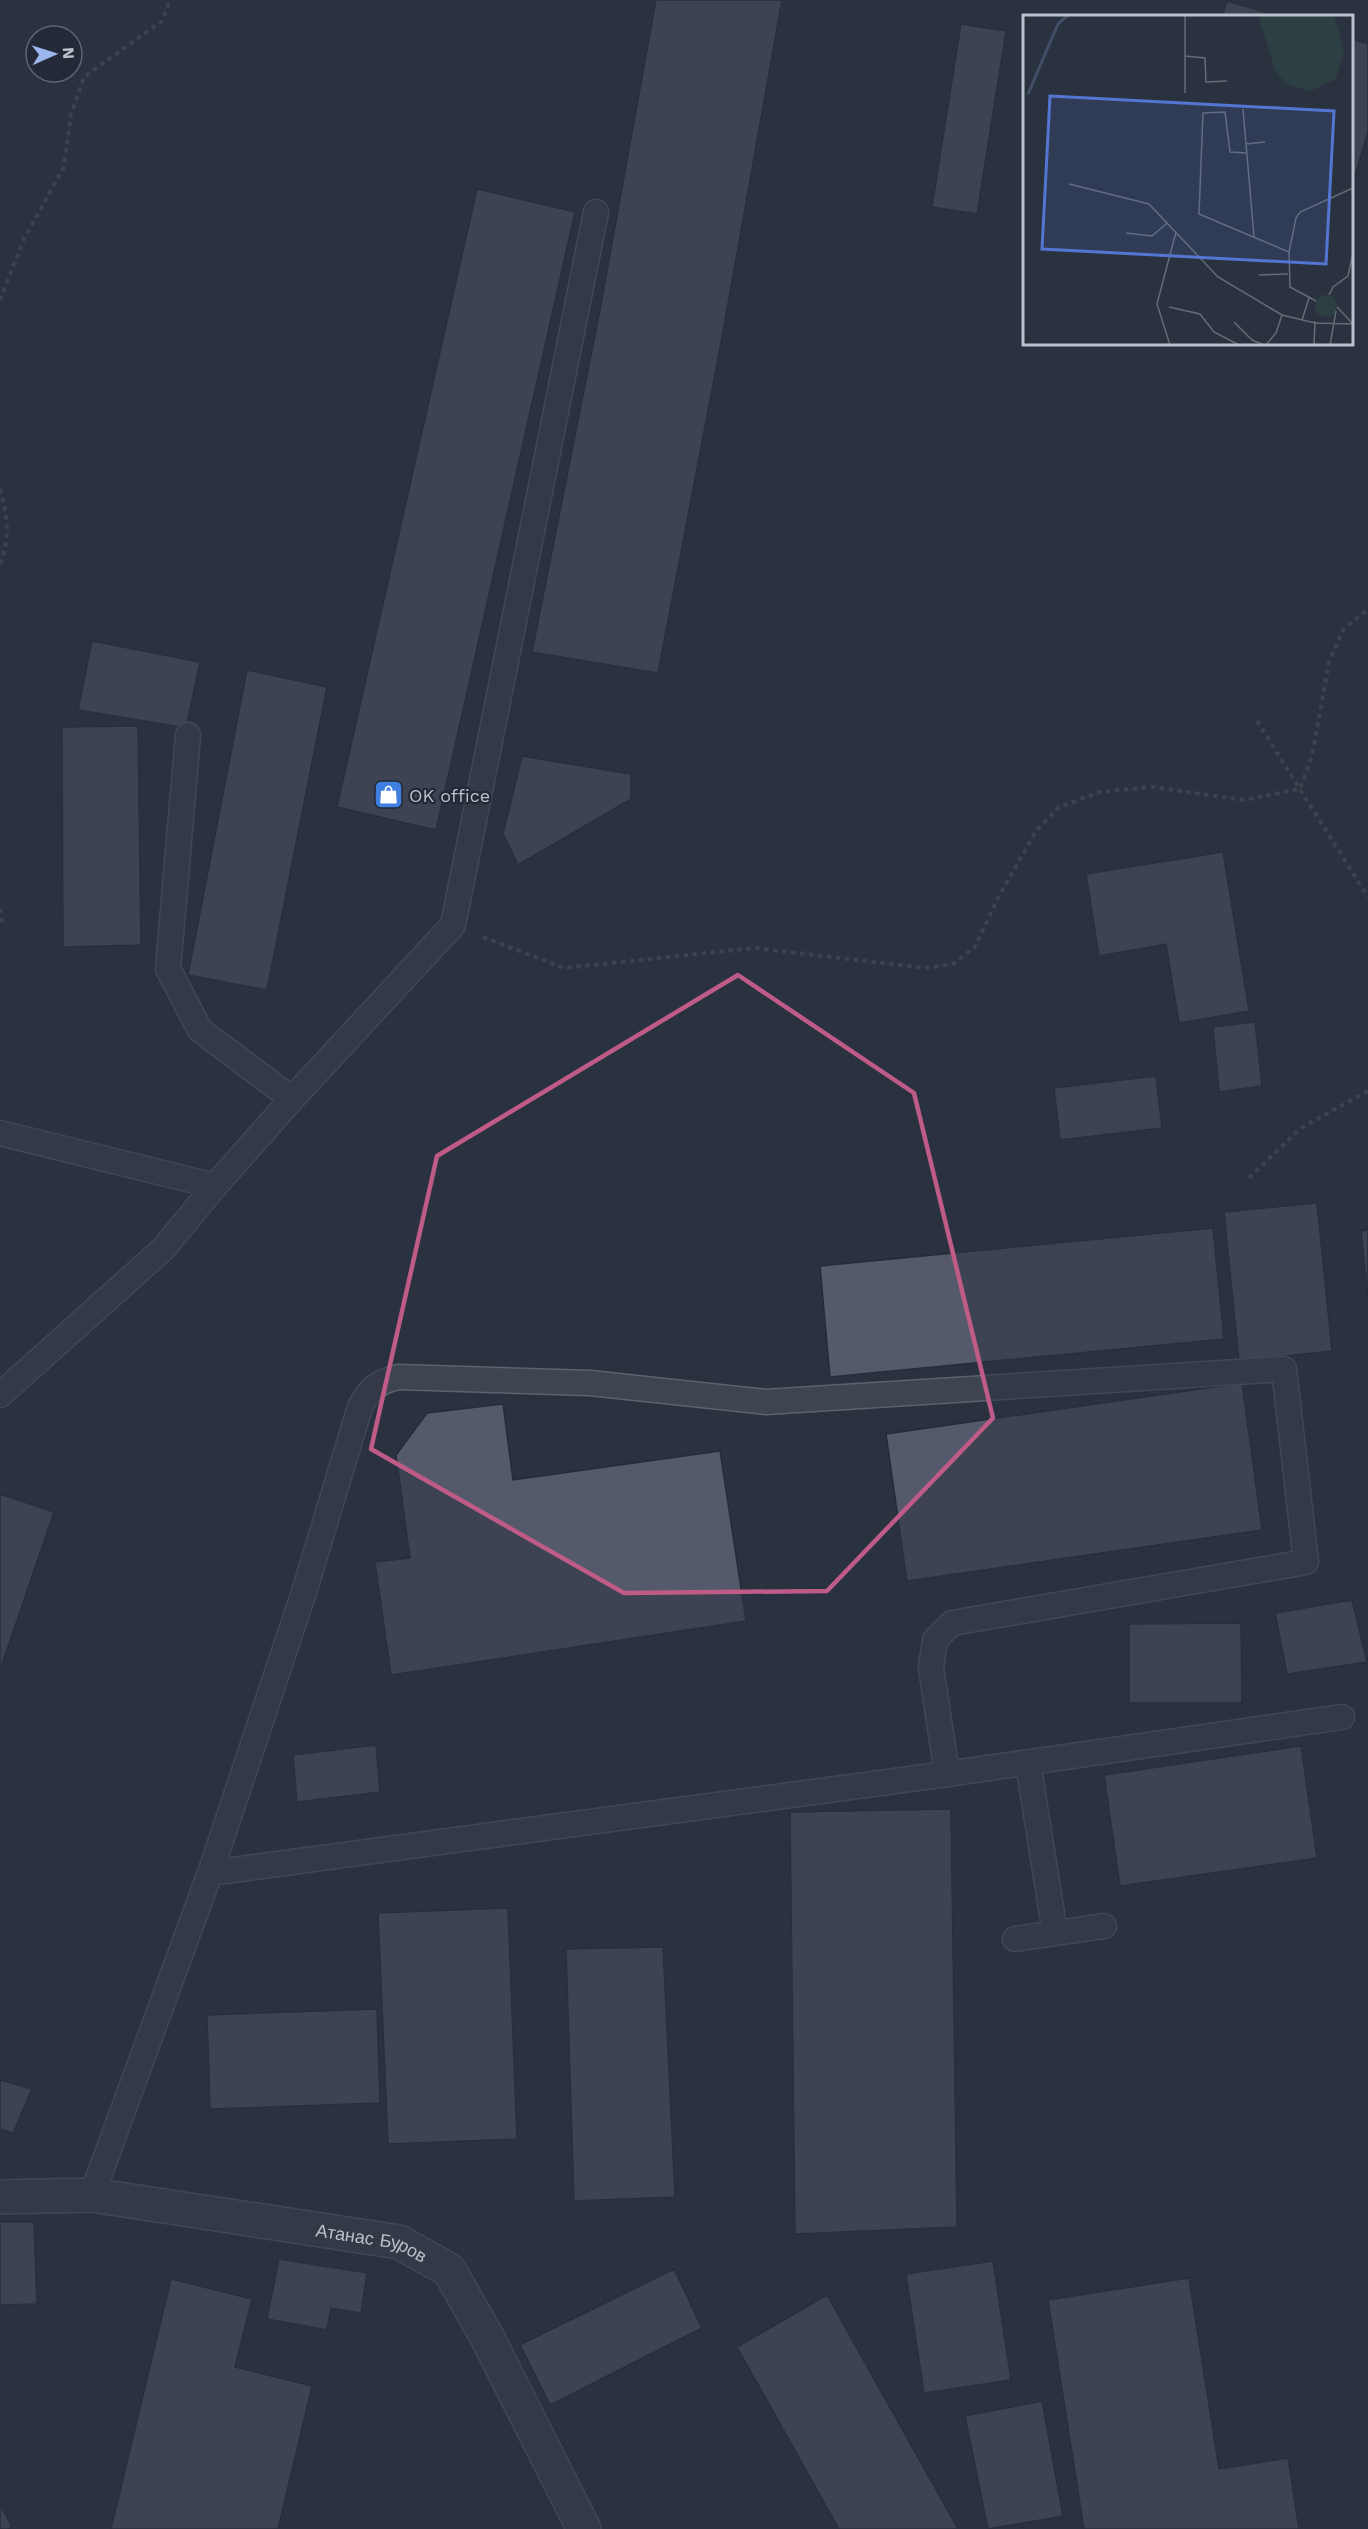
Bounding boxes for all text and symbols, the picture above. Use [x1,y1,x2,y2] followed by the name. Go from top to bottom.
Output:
[1023,15,1353,345] inset map
[24,24,84,84] north arrow
[59,47,78,60] text: N
[372,779,404,811] shop icon: OK office
[409,785,490,806] place label: OK office
[314,2219,431,2266] street label: Атанас Буров

